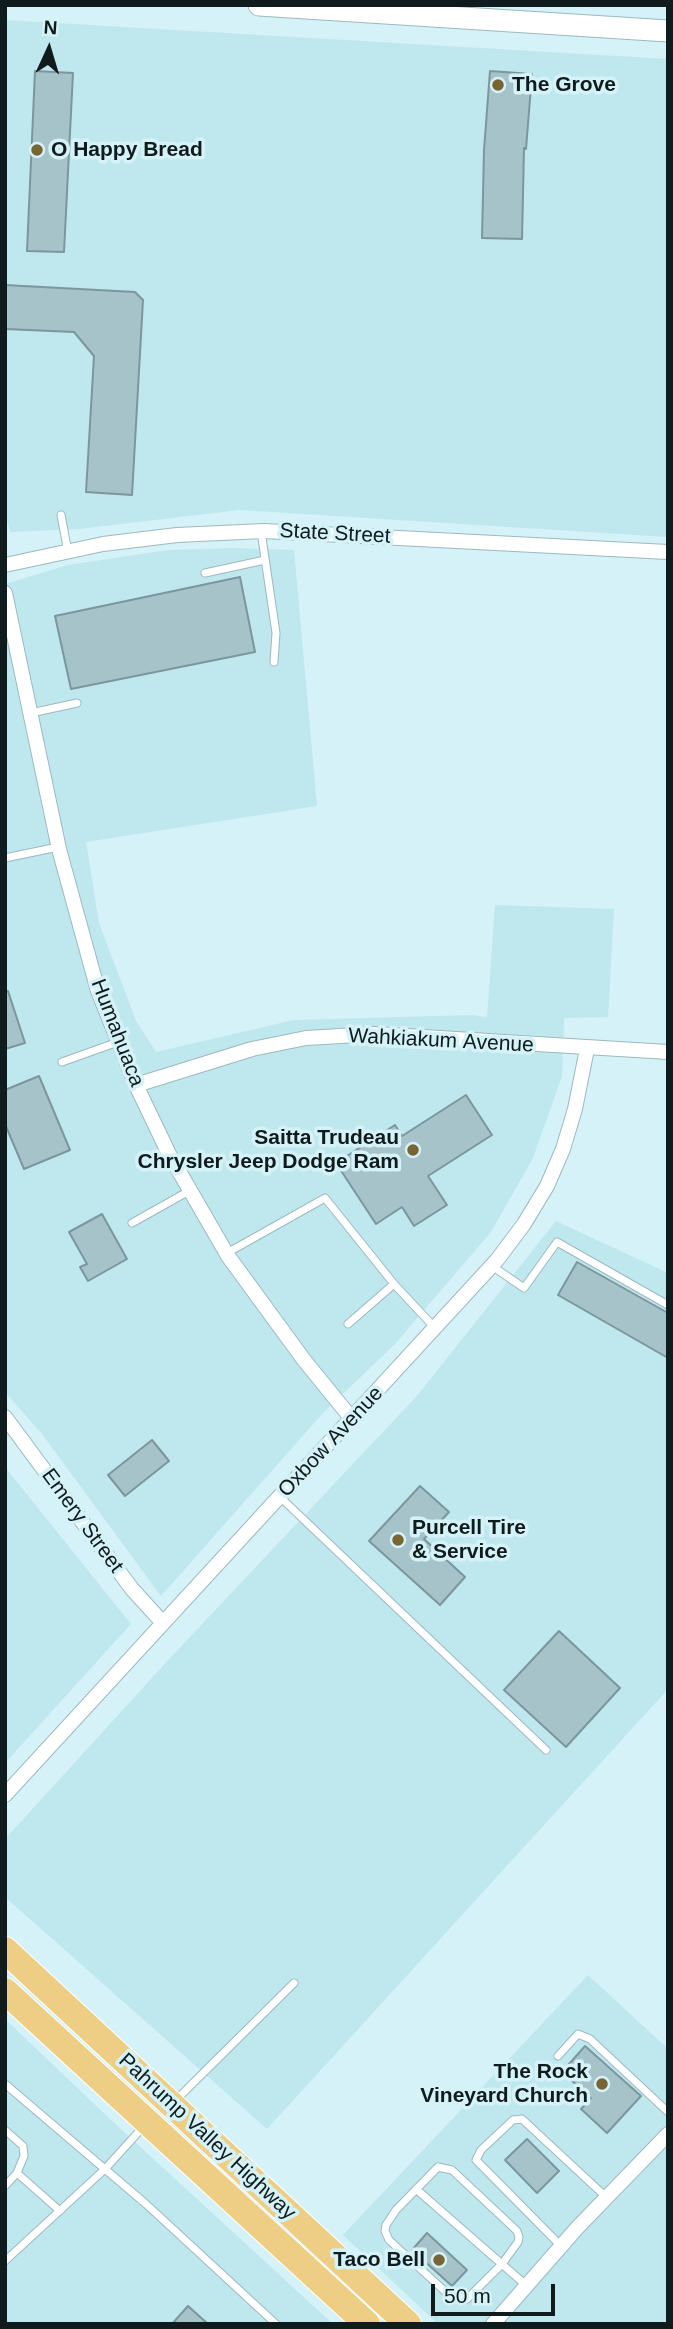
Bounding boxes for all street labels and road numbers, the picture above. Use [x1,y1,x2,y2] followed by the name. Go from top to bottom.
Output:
[279,519,391,549] street label: State Street
[85,976,149,1090] street label: Humahuaca
[348,1024,534,1058] street label: Wahkiakum Avenue
[273,1381,389,1503] street label: Oxbow Avenue
[36,1464,128,1578] street label: Emery Street
[113,2048,301,2226] street label: Pahrump Valley Highway

